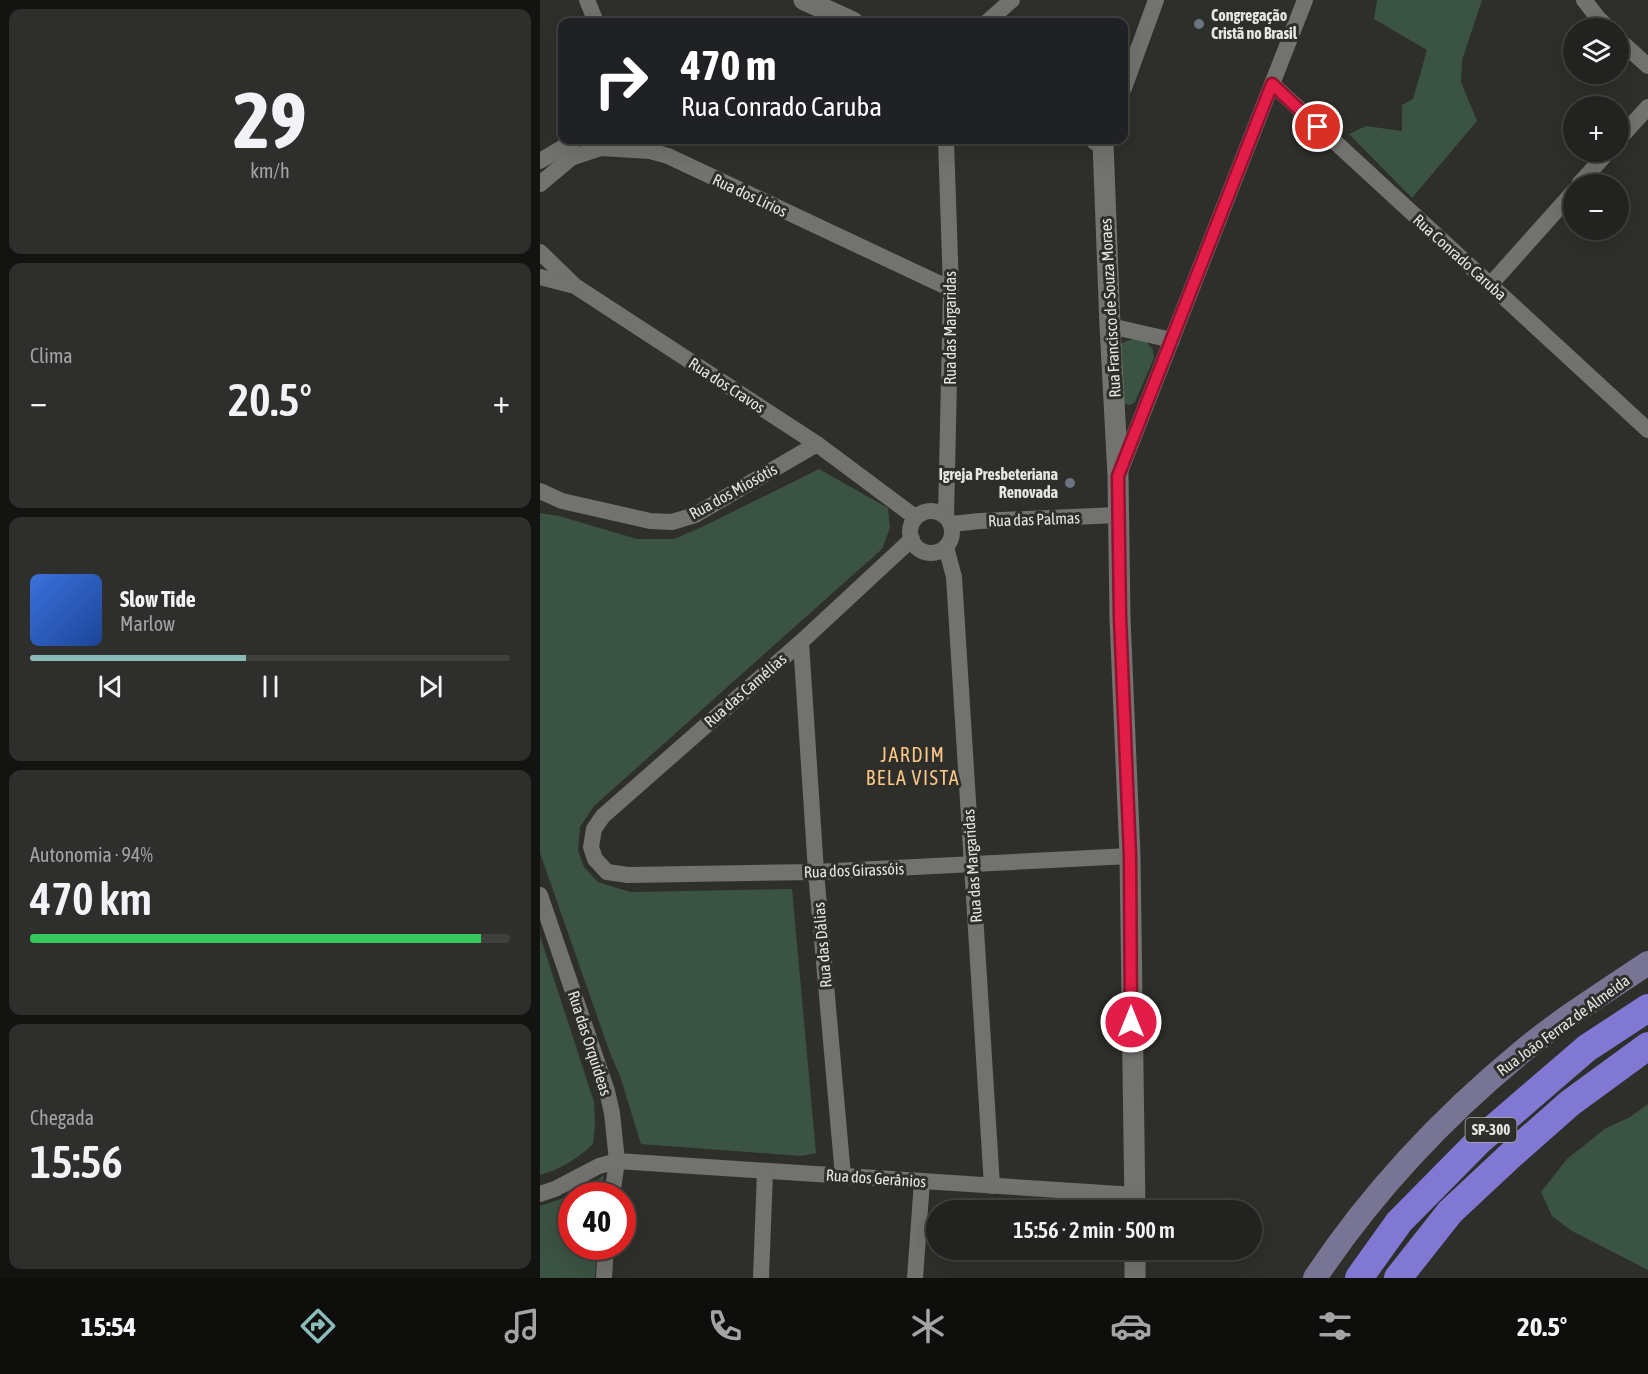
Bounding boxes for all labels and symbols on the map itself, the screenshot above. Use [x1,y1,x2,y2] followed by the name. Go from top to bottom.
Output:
[1211,6,1298,42] place label: Congregação Cristã no Brasil
[1192,17,1206,31] marker: Congregação Cristã no Brasil
[1292,101,1343,152] pin
[710,170,790,220] street label: Rua dos Lírios
[1410,210,1510,304] street label: Rua Conrado Caruba
[1096,218,1124,398] street label: Rua Francisco de Souza Moraes
[941,271,960,385] street label: Rua das Margaridas
[686,354,769,416] street label: Rua dos Cravos
[686,459,780,522] street label: Rua dos Miosótis
[939,465,1058,501] place label: Igreja Presbeteriana Renovada
[1063,476,1077,490] marker: Igreja Presbeteriana Renovada
[988,508,1081,530] street label: Rua das Palmas
[700,649,790,730] street label: Rua das Camélias
[866,743,960,789] district label: JARDIM BELA VISTA
[959,808,986,923] street label: Rua das Margaridas
[803,859,905,881] street label: Rua dos Girassóis
[809,901,835,988] street label: Rua das Dálias
[1493,971,1633,1079] street label: Rua João Ferraz de Almeida
[564,988,616,1098] street label: Rua das Orquideas
[1099,990,1163,1054] position arrow
[1466,1118,1516,1142] road number: SP-300
[825,1166,927,1191] street label: Rua dos Gerânios
[558,1182,636,1260] speed limit sign: 40

